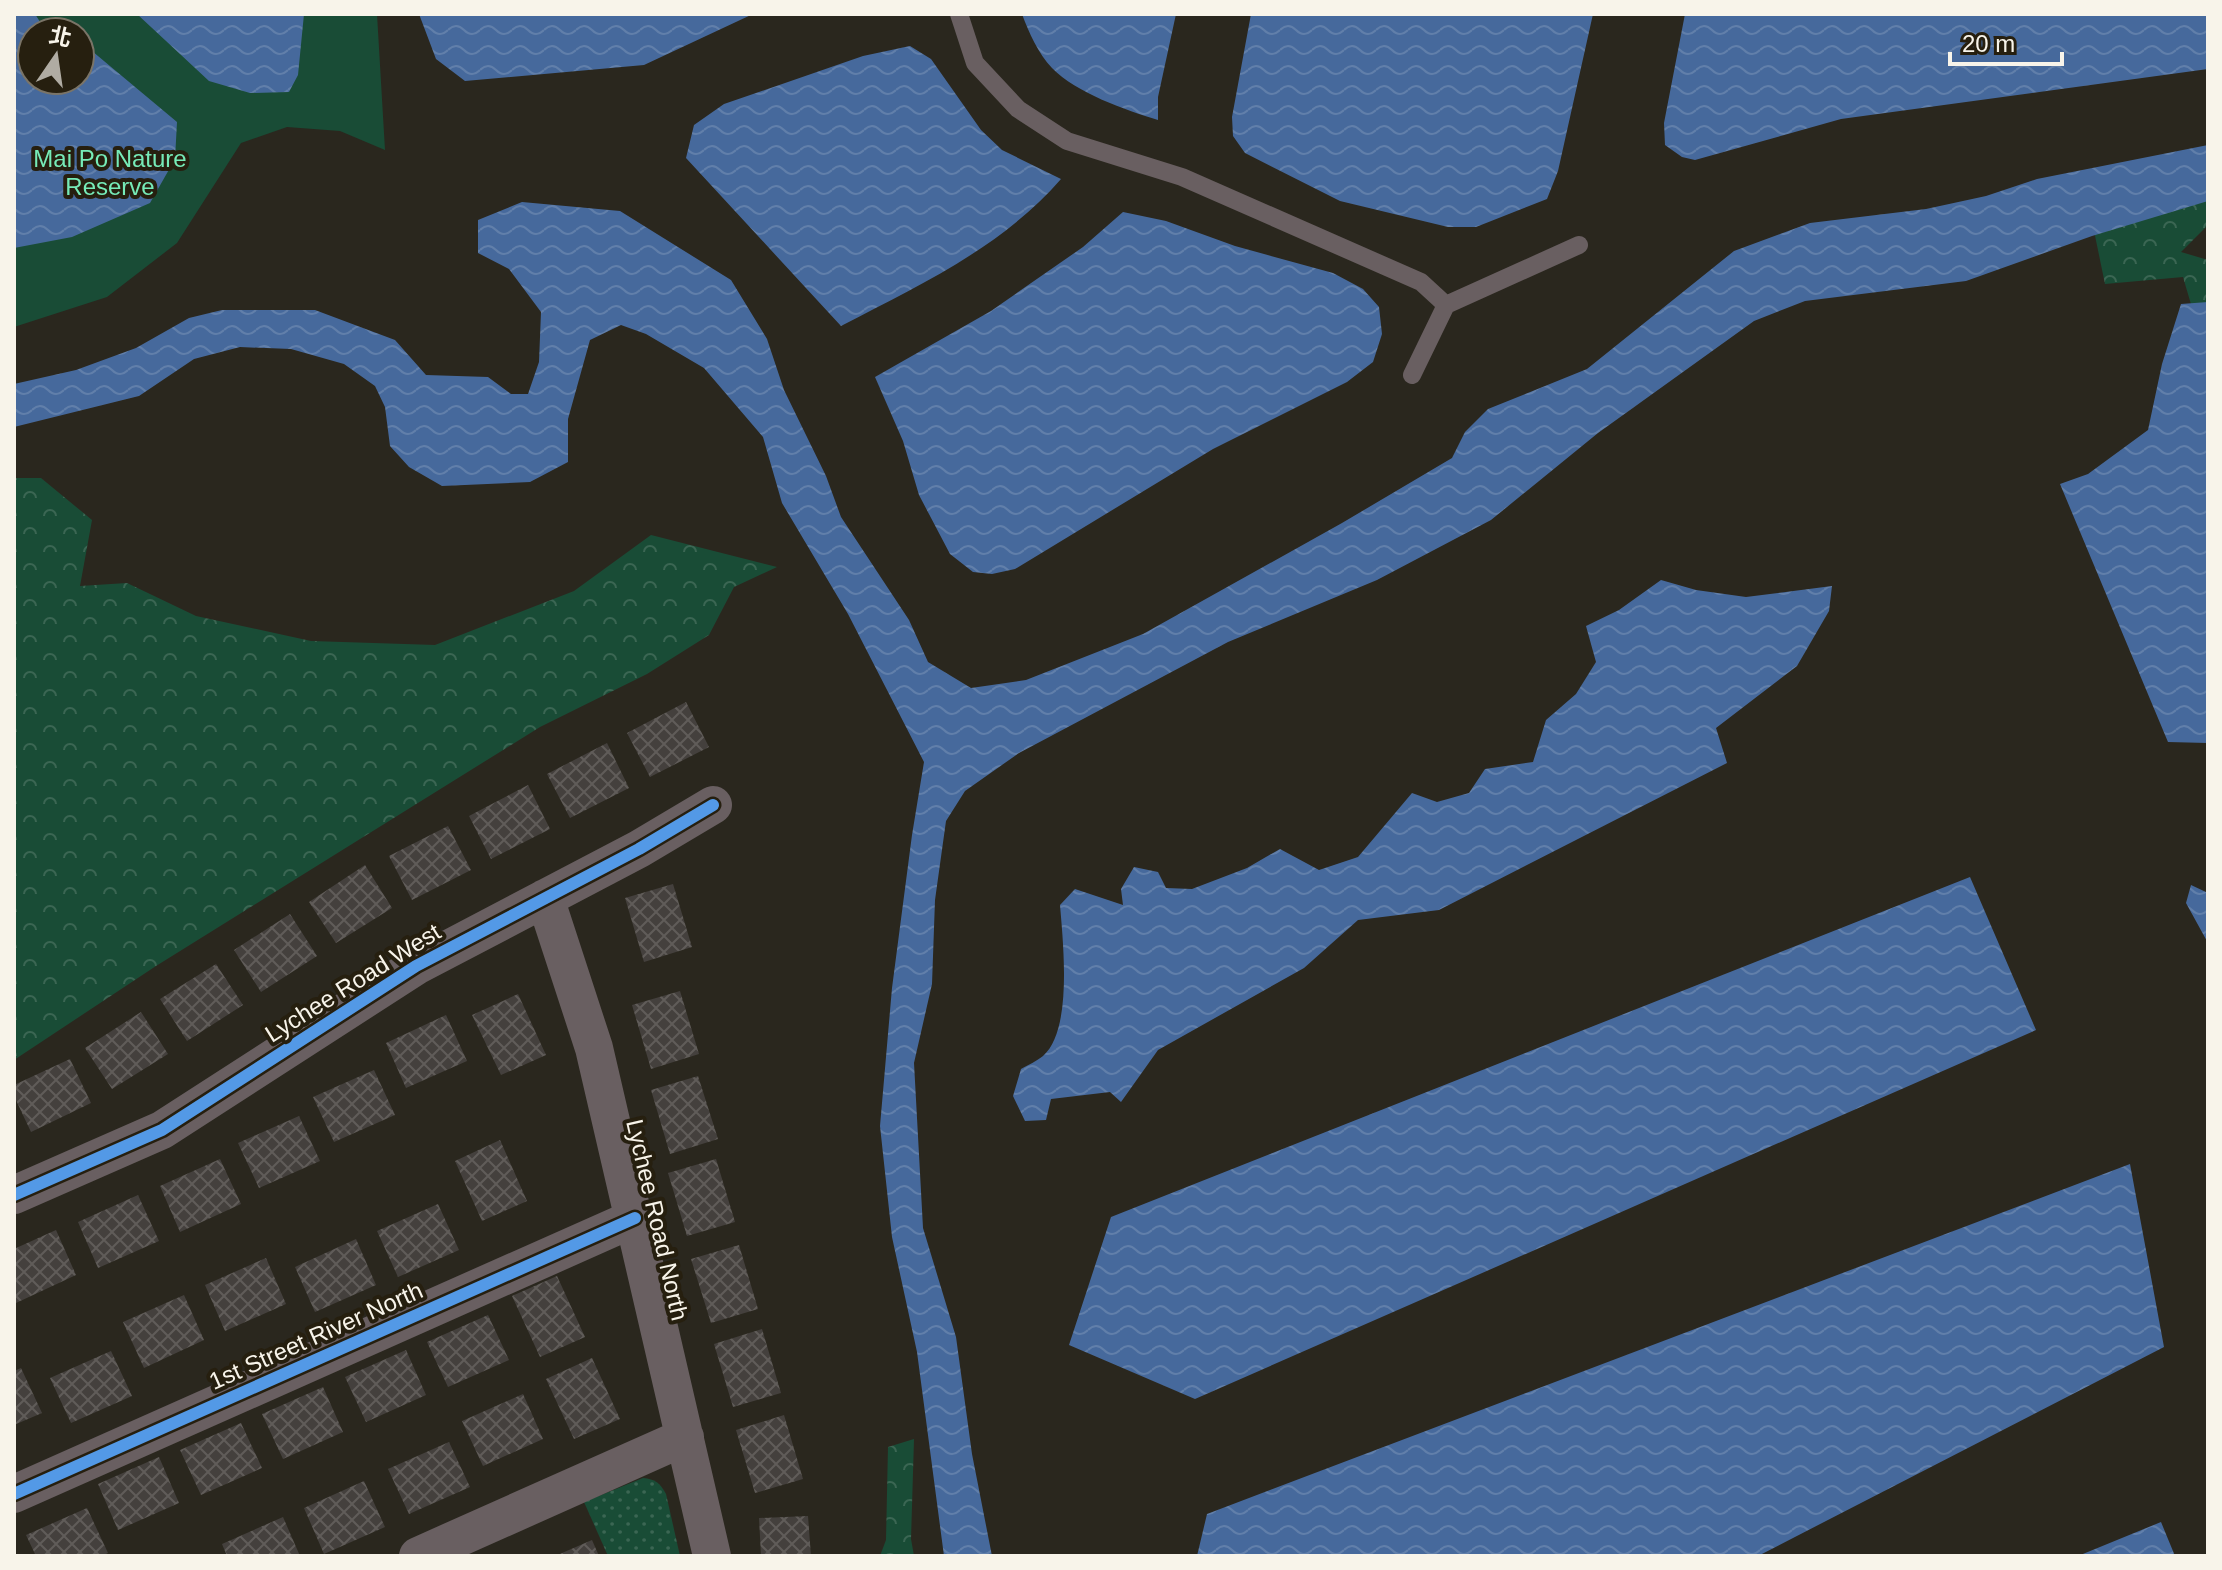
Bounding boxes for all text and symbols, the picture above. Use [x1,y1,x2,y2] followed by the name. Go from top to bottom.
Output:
[16,16,96,96] north arrow
[1950,16,2062,66] scale bar
[47,22,74,52] text: 北
[1962,30,2015,57] text: 20 m
[33,145,187,200] park label: Mai Po Nature Reserve
[260,918,446,1047] street label: Lychee Road West
[621,1117,694,1323] street label: Lychee Road North
[205,1276,427,1395] street label: 1st Street River North

